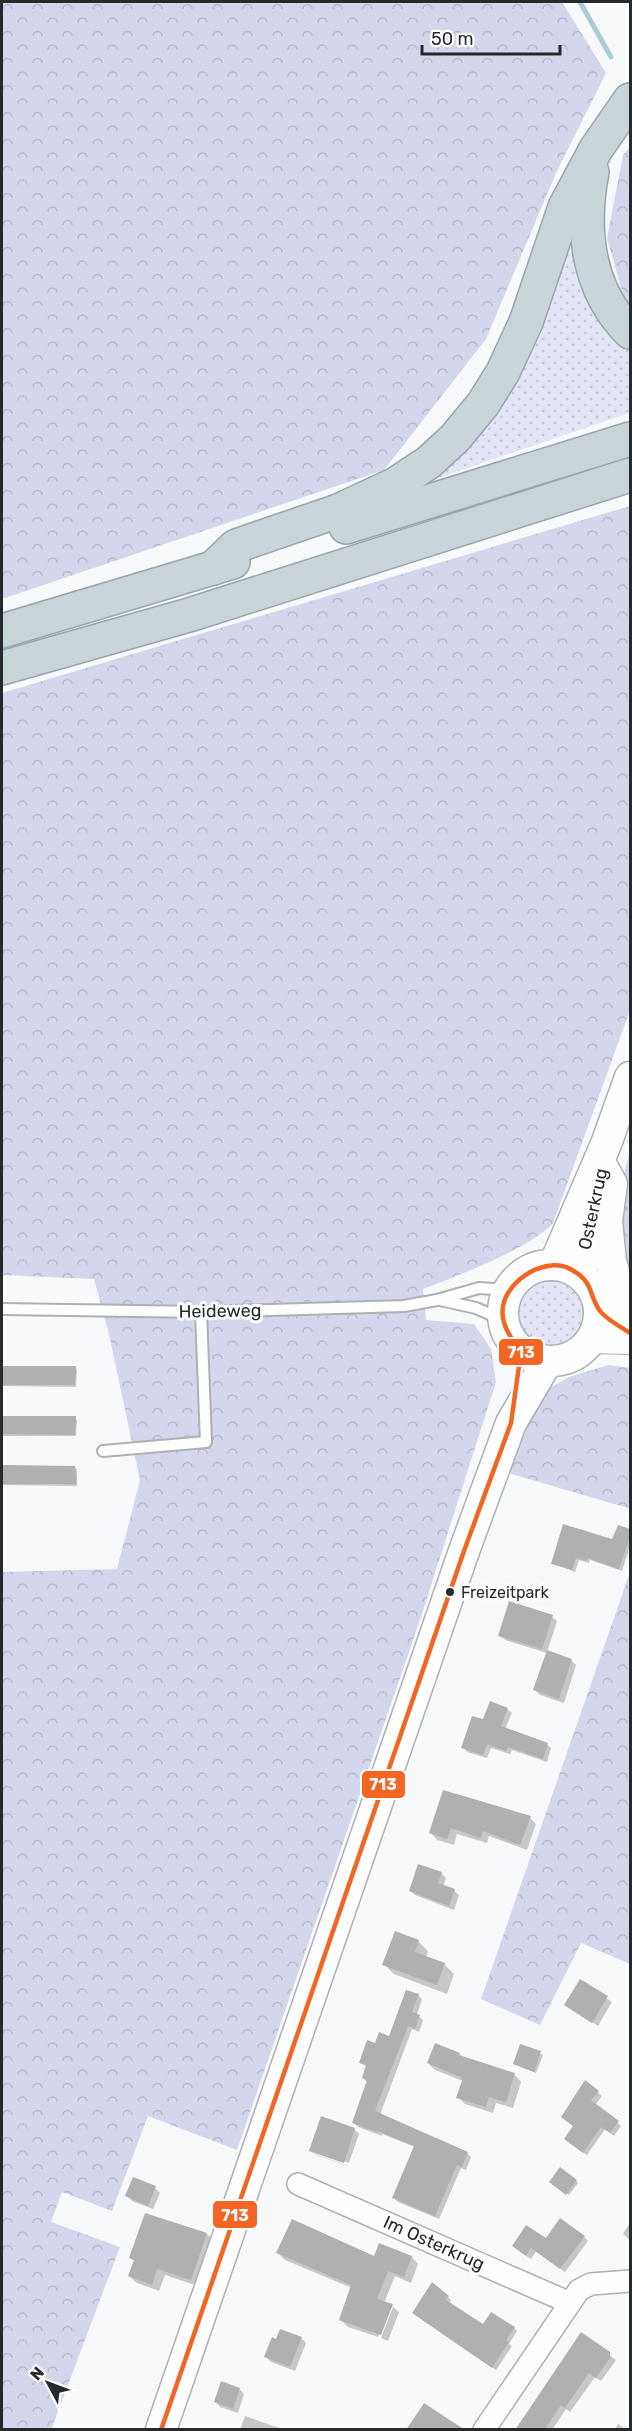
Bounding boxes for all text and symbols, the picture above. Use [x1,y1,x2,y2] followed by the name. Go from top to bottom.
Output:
[422,18,560,56] scale bar
[431,28,474,50] text: 50 m
[574,1166,612,1252] street label: Osterkrug
[178,1299,262,1323] street label: Heideweg
[498,1338,544,1366] line badge: 713
[507,1343,535,1362] text: 713
[461,1583,549,1602] place label: Freizeitpark
[444,1586,456,1598] marker: Freizeitpark
[361,1770,406,1799] line badge: 713
[369,1775,397,1794] text: 713
[212,2200,258,2229] line badge: 713
[221,2206,249,2225] text: 713
[380,2211,488,2275] street label: Im Osterkrug
[18,2353,78,2413] north arrow
[26,2363,48,2384] text: N

